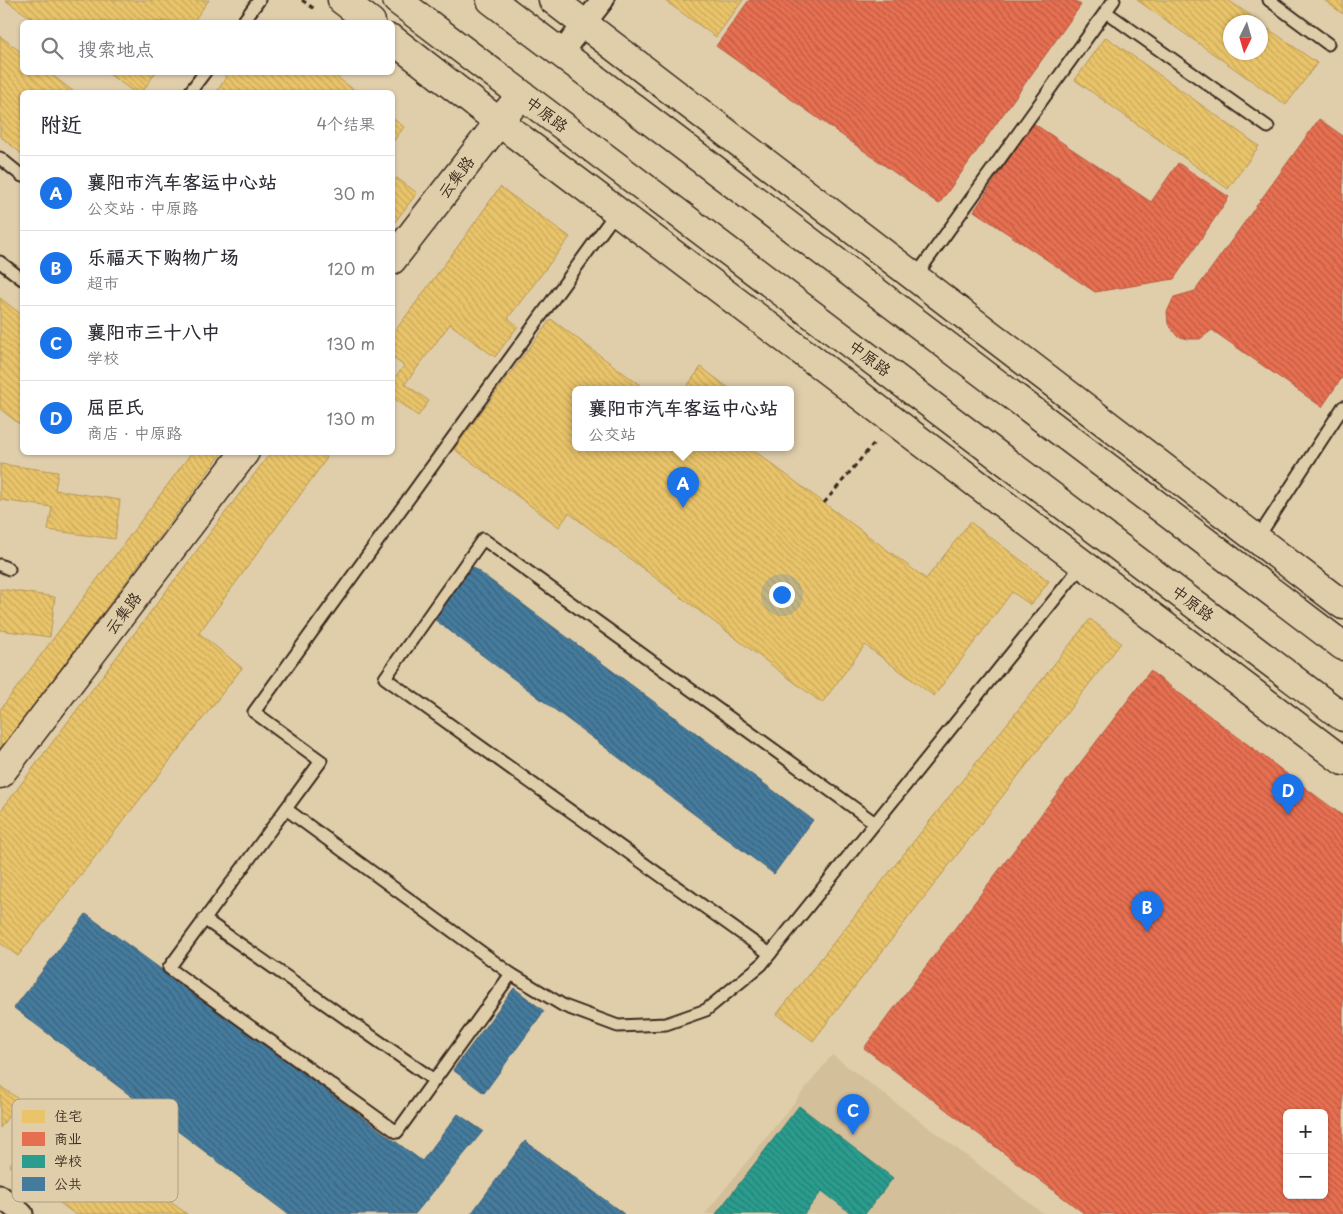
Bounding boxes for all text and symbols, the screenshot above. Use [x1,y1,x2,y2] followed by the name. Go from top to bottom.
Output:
[1223,15,1268,60] north arrow
[20,20,395,75] search box
[38,34,66,62] icon: search
[78,34,154,62] text: 搜索地点
[521,89,574,137] street label: 中原路
[40,107,82,139] text: 附近
[316,111,375,135] text: 4个结果
[431,150,479,203] street label: 云集路
[87,167,277,195] text: 襄阳市汽车客运中心站
[50,181,62,205] text: A
[333,181,375,205] text: 30 m
[87,195,198,219] text: 公交站 · 中原路
[87,242,239,270] text: 乐福天下购物广场
[51,256,61,280] text: B
[328,256,375,280] text: 120 m
[87,270,119,294] text: 超市
[87,317,220,345] text: 襄阳市三十八中
[50,331,62,355] text: C
[327,331,375,355] text: 130 m
[844,333,897,381] street label: 中原路
[87,345,119,369] text: 学校
[572,386,794,451] popup
[87,392,144,420] text: 屈臣氏
[588,393,778,421] text: 襄阳市汽车客运中心站
[50,406,62,430] text: D
[327,406,375,430] text: 130 m
[87,420,182,444] text: 商店 · 中原路
[588,421,636,445] text: 公交站
[667,467,699,508] pin: A
[1167,578,1220,626] street label: 中原路
[769,582,795,608] your location
[98,586,146,639] street label: 云集路
[1272,774,1304,815] pin: D
[1131,891,1163,932] pin: B
[837,1094,869,1135] pin: C
[12,1099,178,1202] legend
[54,1105,82,1126] text: 住宅
[1283,1109,1328,1199] map controls
[1283,1109,1328,1154] button: +
[54,1128,82,1149] text: 商业
[54,1150,82,1171] text: 学校
[1283,1154,1328,1199] button: −
[54,1173,82,1194] text: 公共

